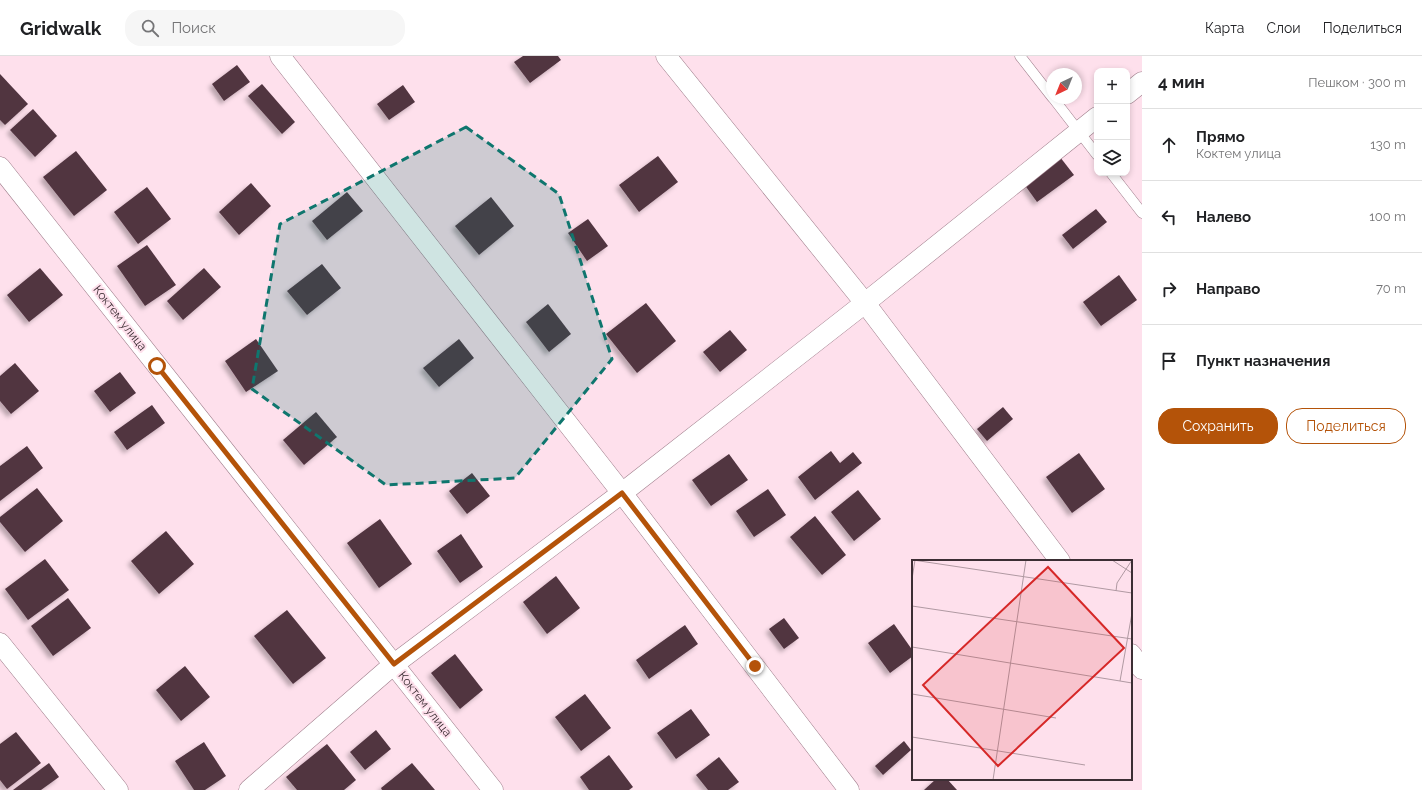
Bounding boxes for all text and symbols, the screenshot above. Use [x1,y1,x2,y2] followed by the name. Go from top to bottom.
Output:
[125,10,405,46] search box
[20,17,101,39] text: Gridwalk
[139,17,161,39] icon: search
[171,19,216,37] text: Поиск
[1205,20,1244,36] text: Карта
[1266,20,1301,36] text: Слои
[1323,20,1402,36] text: Поделиться
[1046,68,1082,104] north arrow
[1094,68,1130,176] map controls
[1094,68,1130,104] button: +
[1158,72,1205,92] text: 4 мин
[1308,75,1406,90] text: Пешком · 300 m
[1094,104,1130,140] button: −
[1196,128,1245,146] text: Прямо
[1158,134,1180,156] icon: ahead
[1370,137,1406,152] text: 130 m
[1094,140,1130,176] button: layers
[1196,146,1281,161] text: Коктем улица
[1158,206,1180,228] icon: left
[1196,208,1251,226] text: Налево
[1369,209,1406,224] text: 100 m
[1158,278,1180,300] icon: right
[1196,280,1260,298] text: Направо
[1376,281,1406,296] text: 70 m
[90,283,150,353] street label: Коктем улица
[1158,350,1180,372] icon: arrive
[1196,352,1330,370] text: Пункт назначения
[148,357,166,375] route start
[1158,408,1278,444] button: Сохранить
[1286,408,1406,444] button: Поделиться
[912,560,1132,780] inset map
[746,657,764,675] route end
[395,669,455,739] street label: Коктем улица

